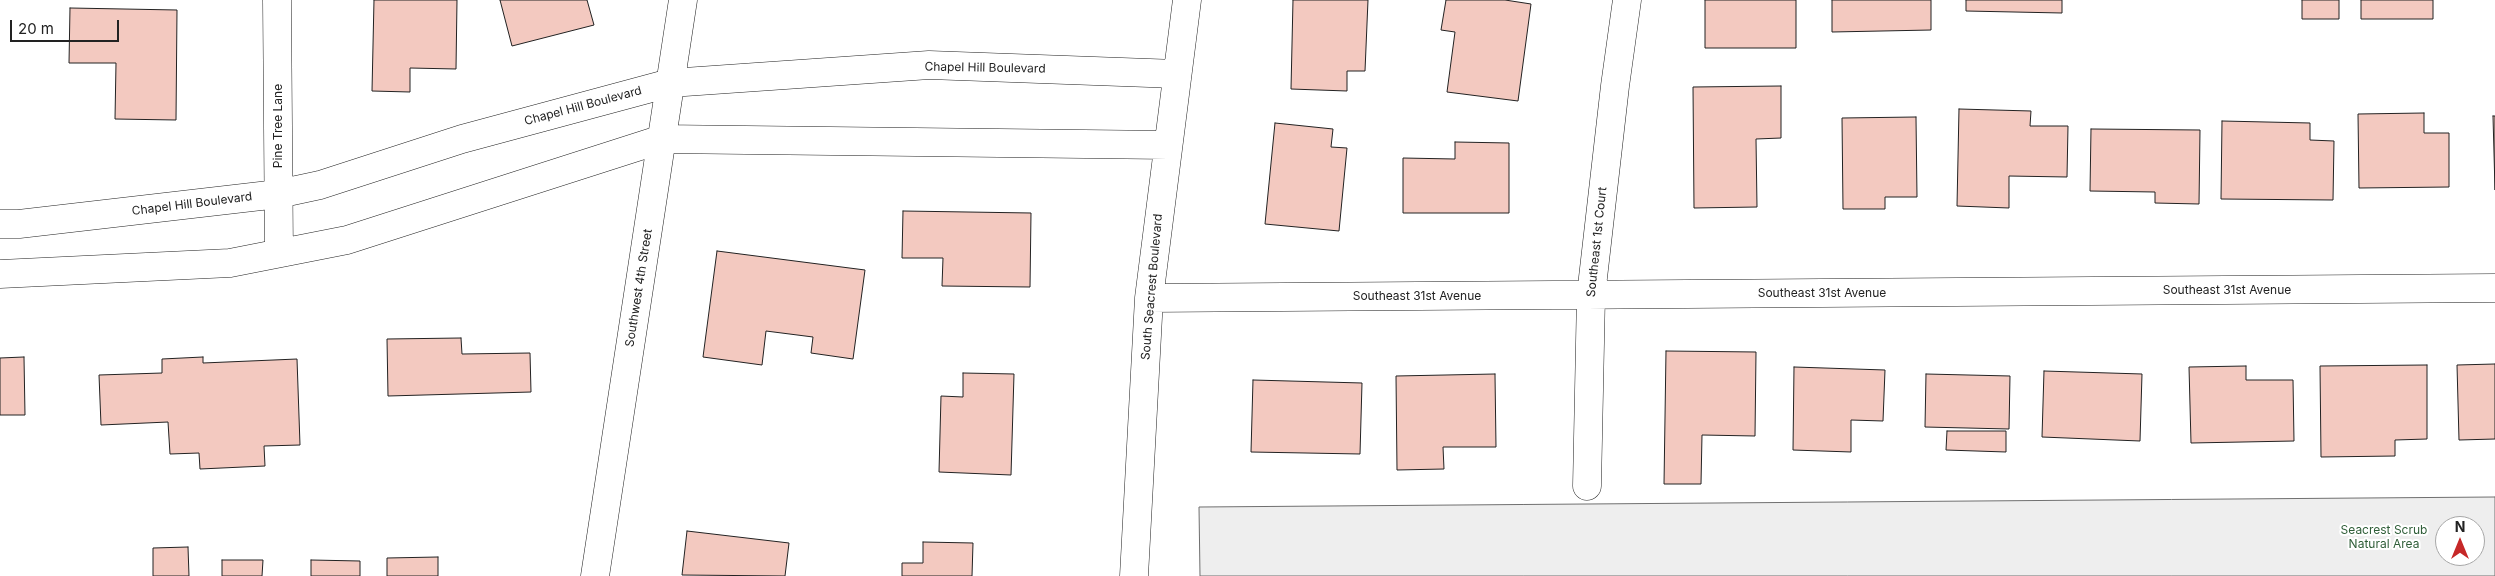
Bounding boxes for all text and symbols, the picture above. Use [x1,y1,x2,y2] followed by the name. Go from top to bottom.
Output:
[12,10,121,42] scale bar
[18,19,54,38] text: 20 m
[924,60,1046,76] street label: Chapel Hill Boulevard
[523,83,643,129] street label: Chapel Hill Boulevard
[271,84,285,168] street label: Pine Tree Lane
[1584,186,1610,298] street label: Southeast 1st Court
[131,189,253,219] street label: Chapel Hill Boulevard
[1138,213,1166,361] street label: South Seacrest Boulevard
[623,228,655,348] street label: Southwest 4th Street
[2163,283,2291,297] street label: Southeast 31st Avenue
[1758,286,1886,300] street label: Southeast 31st Avenue
[1353,289,1481,303] street label: Southeast 31st Avenue
[2435,516,2485,566] north arrow
[2455,518,2465,535] text: N
[2341,523,2427,551] park label: Seacrest Scrub Natural Area

